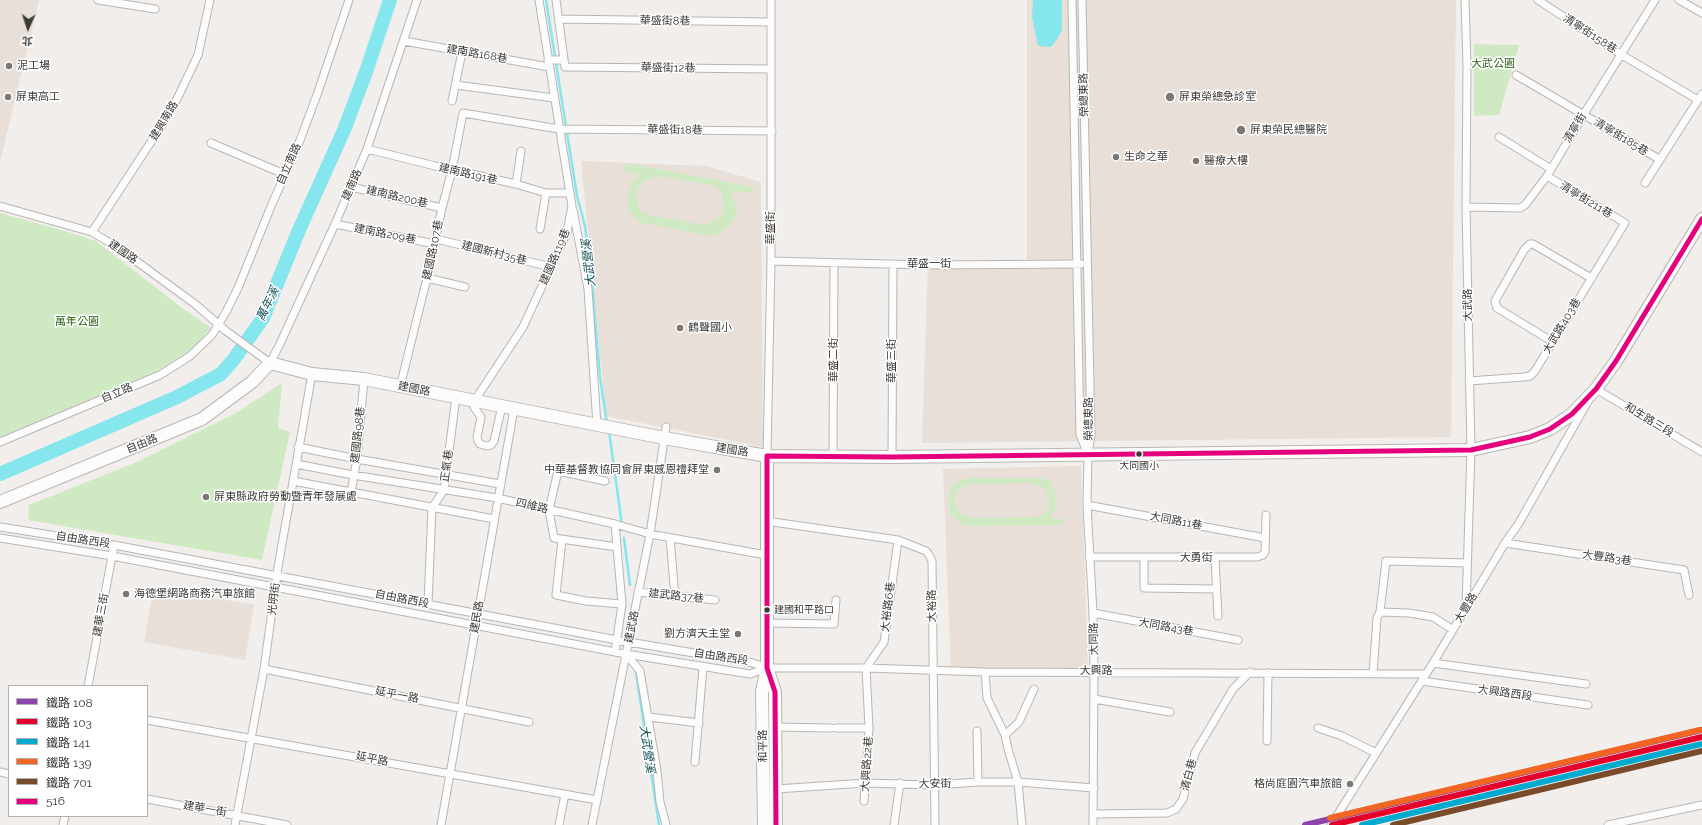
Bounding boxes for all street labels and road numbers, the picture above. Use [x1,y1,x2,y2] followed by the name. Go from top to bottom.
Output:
[1561,12,1619,56] street label: 清寧街158巷
[640,14,690,28] street label: 華盛街8巷
[445,42,509,66] street label: 建南路168巷
[641,61,695,75] street label: 華盛街12巷
[1077,73,1091,117] street label: 榮總東路
[147,99,181,143] street label: 建興南路
[1561,110,1589,146] street label: 清寧街
[1591,116,1651,158] street label: 清寧街185巷
[647,123,703,137] street label: 華盛街18巷
[274,141,304,187] street label: 自立南路
[437,161,499,187] street label: 建南路191巷
[339,167,365,203] street label: 建南路
[1557,179,1615,221] street label: 清寧街211巷
[365,183,429,211] street label: 建南路200巷
[764,212,778,244] street label: 華盛街
[420,219,446,281] street label: 建國路107巷
[353,222,417,246] street label: 建南路209巷
[537,227,573,287] street label: 建國路119巷
[106,237,140,267] street label: 建國路
[460,239,528,267] street label: 建國新村35巷
[907,257,951,271] street label: 華盛一街
[1461,288,1475,322] street label: 大武路
[1540,296,1584,356] street label: 大武路403巷
[827,338,841,382] street label: 華盛二街
[885,339,899,383] street label: 華盛三街
[397,379,431,399] street label: 建國路
[99,380,135,406] street label: 自立路
[1082,397,1096,441] street label: 榮總東路
[1622,400,1676,440] street label: 和生路三段
[348,406,368,464] street label: 建國路98巷
[124,432,160,456] street label: 自由路
[715,441,749,459] street label: 建國路
[438,449,456,483] street label: 正氣巷
[514,496,550,516] street label: 四維路
[1149,509,1203,533] street label: 大同路11巷
[55,529,111,551] street label: 自由路西段
[1581,548,1633,568] street label: 大豐路3巷
[1180,551,1212,565] street label: 大勇街
[878,581,898,633] street label: 大裕路6巷
[265,582,283,616] street label: 光明街
[374,587,430,611] street label: 自由路西段
[648,587,704,605] street label: 建武路37巷
[925,589,939,623] street label: 大裕路
[1452,590,1480,626] street label: 大豐路
[91,592,111,638] street label: 建華三街
[468,600,486,634] street label: 建民路
[622,610,642,644] street label: 建武路
[1137,616,1195,638] street label: 大同路43巷
[1087,622,1101,656] street label: 大同路
[693,646,749,668] street label: 自由路西段
[1080,664,1112,678] street label: 大興路
[1477,683,1533,703] street label: 大興路西段
[374,684,420,706] street label: 延平一路
[756,729,770,763] street label: 和平路
[858,736,876,792] street label: 大興路22巷
[355,749,389,769] street label: 延平路
[1178,757,1200,793] street label: 清白巷
[918,777,952,791] street label: 大安街
[182,799,228,819] street label: 建華一街

